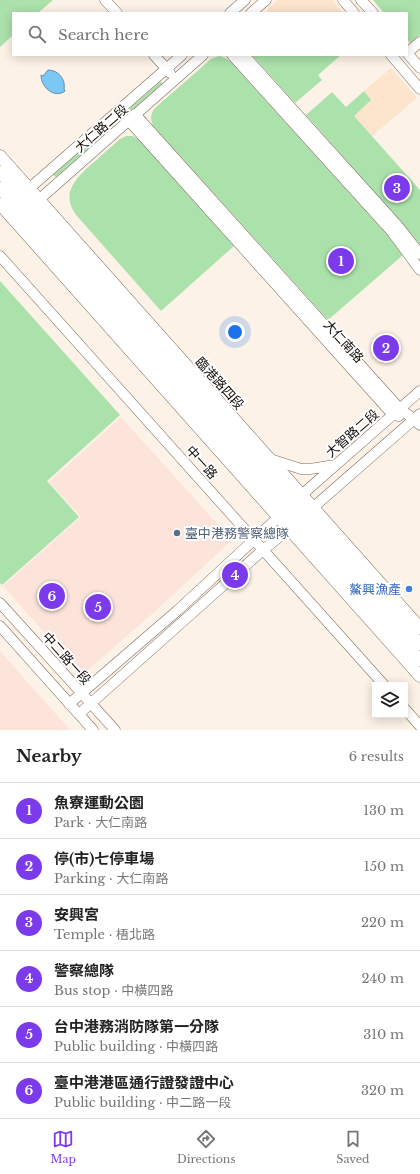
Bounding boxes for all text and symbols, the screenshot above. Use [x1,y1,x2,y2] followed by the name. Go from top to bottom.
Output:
[12,12,408,56] search box
[26,23,48,45] icon: search
[58,25,149,44] text: Search here
[71,101,131,156] street label: 大仁路二段
[384,173,410,203] pin: 3
[328,246,354,276] pin: 1
[320,316,367,366] street label: 大仁南路
[225,322,245,342] your location
[373,333,399,363] pin: 2
[192,353,248,413] street label: 臨港路四段
[322,406,382,461] street label: 大智路二段
[182,442,221,483] street label: 中一路
[185,525,289,542] place label: 臺中港務警察總隊
[172,528,182,538] marker: 臺中港務警察總隊
[222,560,248,590] pin: 4
[39,581,65,611] pin: 6
[349,581,401,598] place label: 鰲興漁產
[404,584,414,594] marker: 鰲興漁產
[85,592,111,622] pin: 5
[39,628,95,688] street label: 中二路一段
[372,682,408,718] map controls
[372,682,408,718] button: layers
[16,746,82,767] text: Nearby
[349,748,404,765] text: 6 results
[54,793,144,812] text: 魚寮運動公園
[26,802,32,819] text: 1
[363,802,404,819] text: 130 m
[54,814,147,831] text: Park · 大仁南路
[54,849,154,868] text: 停(市)七停車場
[25,858,33,875] text: 2
[364,858,404,875] text: 150 m
[54,870,168,887] text: Parking · 大仁南路
[54,905,99,924] text: 安興宮
[25,914,33,931] text: 3
[361,914,404,931] text: 220 m
[54,926,155,943] text: Temple · 梧北路
[54,961,114,980] text: 警察總隊
[25,970,33,987] text: 4
[361,970,404,987] text: 240 m
[54,982,174,999] text: Bus stop · 中橫四路
[54,1017,219,1036] text: 台中港務消防隊第一分隊
[25,1026,33,1043] text: 5
[363,1026,404,1043] text: 310 m
[54,1038,218,1055] text: Public building · 中橫四路
[54,1073,234,1092] text: 臺中港港區通行證發證中心
[25,1082,33,1099] text: 6
[361,1082,404,1099] text: 320 m
[54,1094,231,1111] text: Public building · 中二路一段
[50,1128,76,1166] tab: Map
[177,1128,235,1166] tab: Directions
[336,1128,370,1166] tab: Saved

